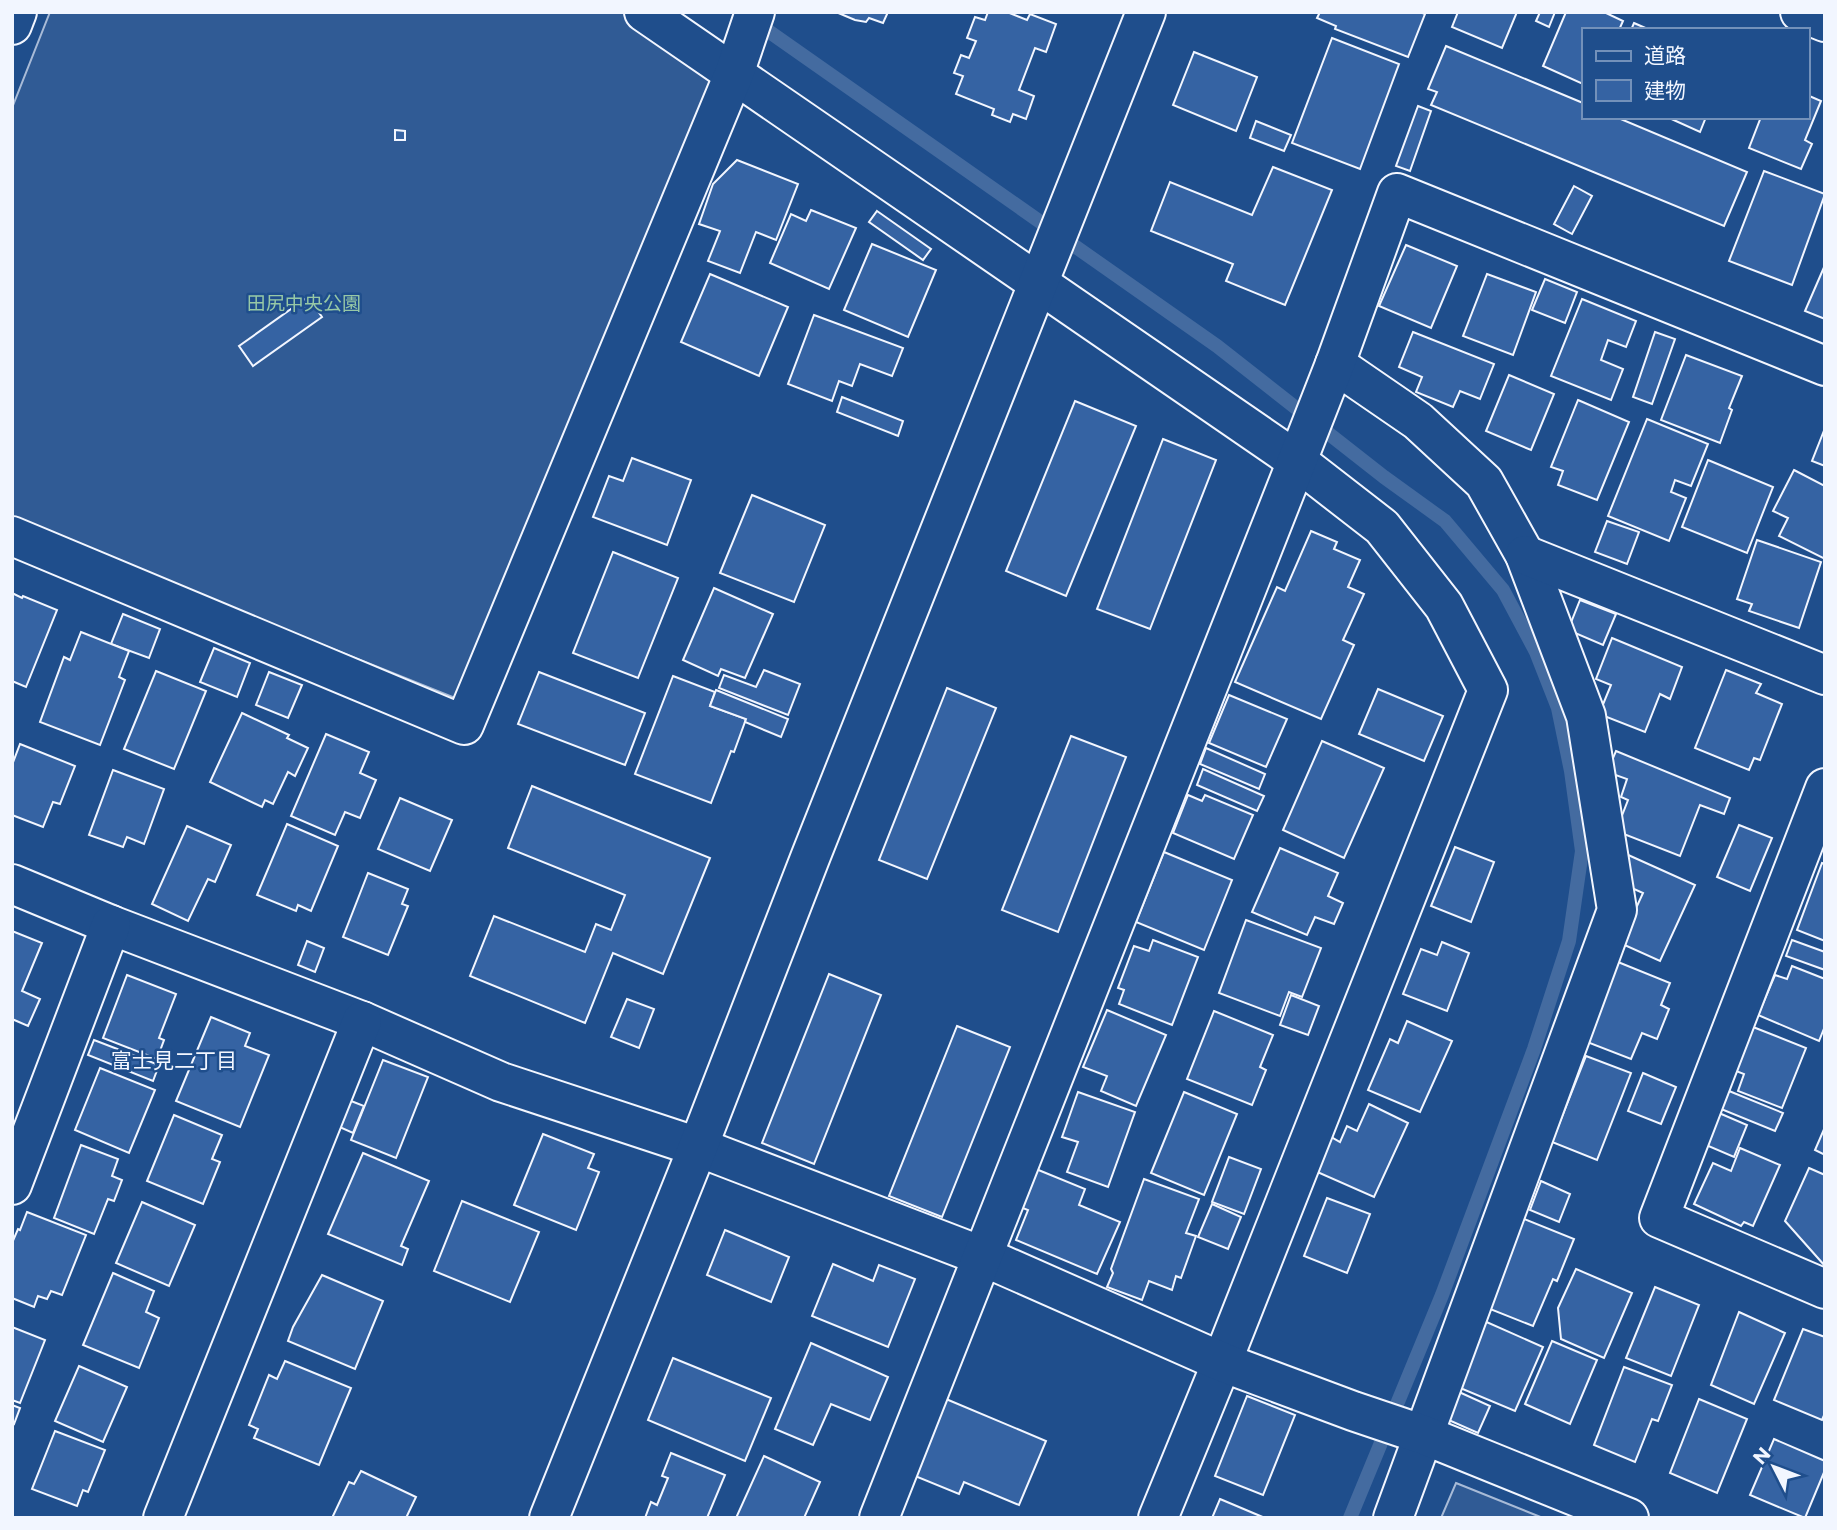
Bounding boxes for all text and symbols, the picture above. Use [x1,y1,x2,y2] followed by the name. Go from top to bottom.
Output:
[1582,28,1809,119] legend
[1644,43,1686,68] text: 道路
[1644,78,1686,103] text: 建物
[247,292,361,315] park label: 田尻中央公園
[111,1048,237,1073] district label: 富士見二丁目
[1739,1432,1809,1502] north arrow
[1748,1443,1775,1469] text: N

